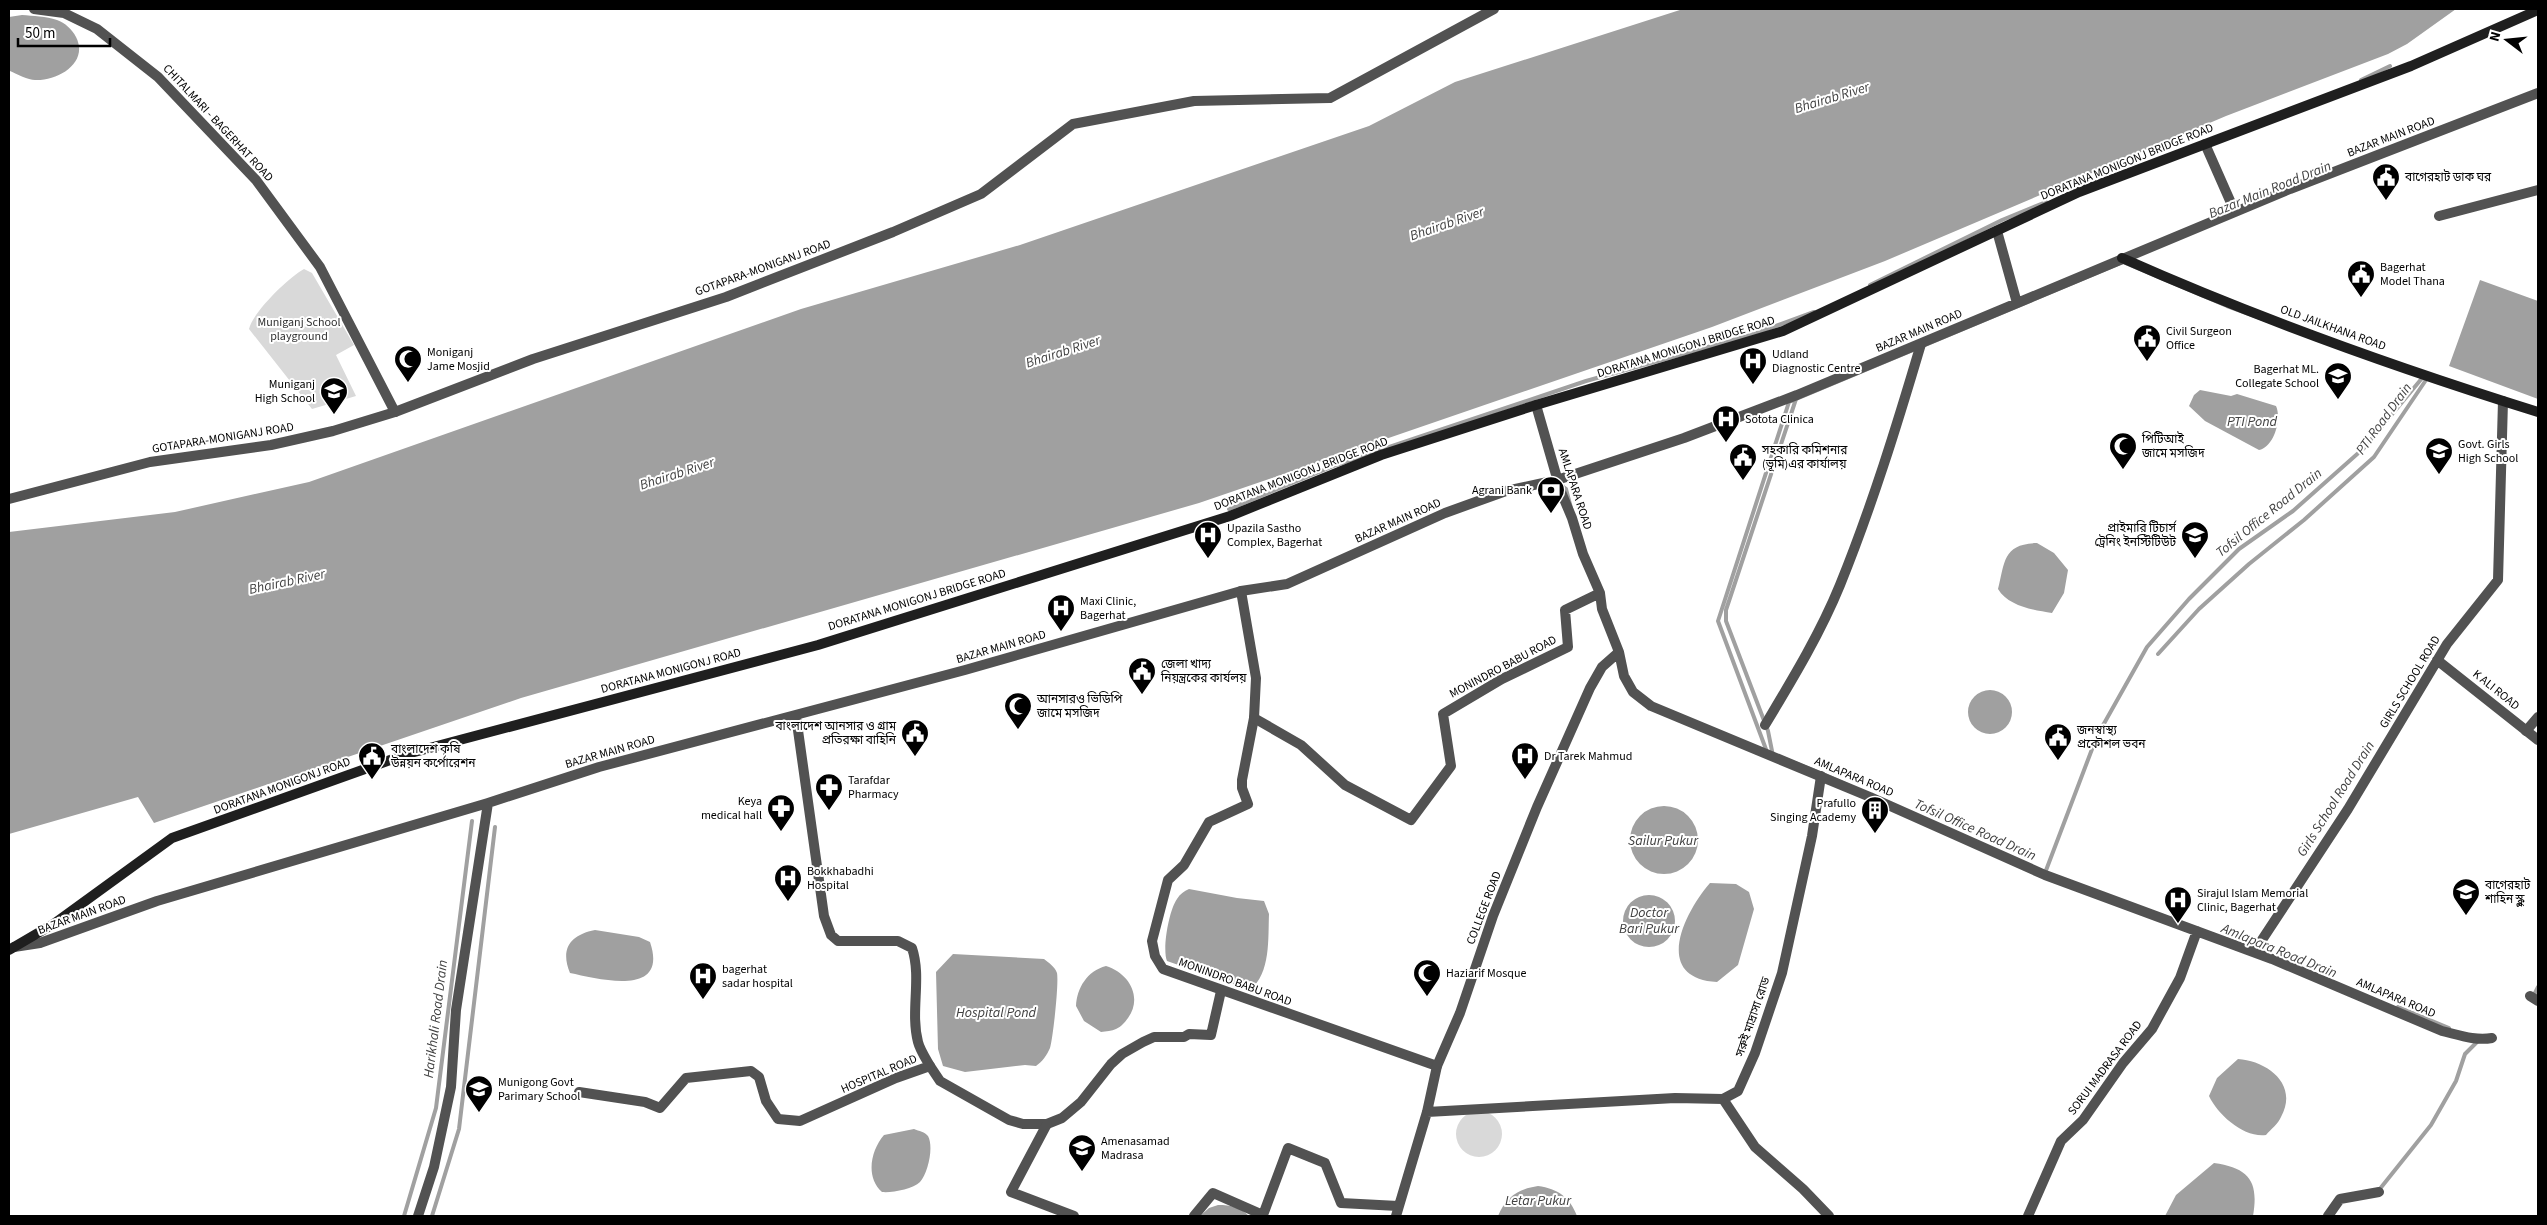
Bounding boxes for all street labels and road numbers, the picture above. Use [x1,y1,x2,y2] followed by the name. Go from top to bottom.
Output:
[159,61,277,185] street label: CHITALMARI - BAGERHAT ROAD
[2345,112,2437,162] street label: BAZAR MAIN ROAD
[2038,119,2216,205] street label: DORATANA MONIGONJ BRIDGE ROAD
[693,236,833,300] street label: GOTAPARA-MONIGANJ ROAD
[2278,301,2388,355] street label: OLD JAILKHANA ROAD
[1873,305,1965,357] street label: BAZAR MAIN ROAD
[1595,312,1777,382] street label: DORATANA MONIGONJ BRIDGE ROAD
[151,418,295,458] street label: GOTAPARA-MONIGANJ ROAD
[1212,433,1390,515] street label: DORATANA MONIGONJ BRIDGE ROAD
[1554,446,1596,532] street label: AMLAPARA ROAD
[1352,494,1444,548] street label: BAZAR MAIN ROAD
[826,565,1008,635] street label: DORATANA MONIGONJ BRIDGE ROAD
[954,626,1048,668] street label: BAZAR MAIN ROAD
[1446,631,1560,703] street label: MONINDRO BABU ROAD
[2376,632,2444,732] street label: GIRLS SCHOOL ROAD
[599,644,743,698] street label: DORATANA MONIGONJ ROAD
[2469,666,2523,714] street label: K ALI ROAD
[563,731,657,773] street label: BAZAR MAIN ROAD
[211,753,353,819] street label: DORATANA MONIGONJ ROAD
[1812,753,1896,801] street label: AMLAPARA ROAD
[1462,869,1506,947] street label: COLLEGE ROAD
[36,891,128,939] street label: BAZAR MAIN ROAD
[1176,954,1294,1010] street label: MONINDRO BABU ROAD
[1731,974,1775,1060] street label: সরুই মাদ্রাসা রোড
[2354,974,2438,1022] street label: AMLAPARA ROAD
[2064,1017,2146,1119] street label: SORUI MADRASA ROAD
[838,1050,920,1098] street label: HOSPITAL ROAD

